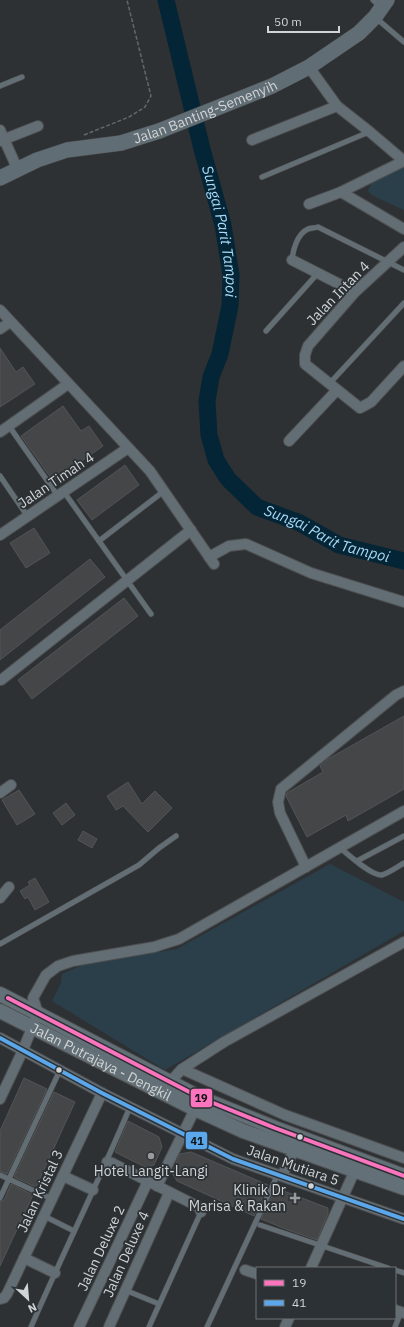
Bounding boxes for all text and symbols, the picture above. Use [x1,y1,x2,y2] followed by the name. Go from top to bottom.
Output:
[268,8,339,34] scale bar
[274,14,302,29] text: 50 m
[131,76,280,148] street label: Jalan Banting-Semenyih
[198,163,241,298] water label: Sungai Parit Tampoi
[303,257,373,329] street label: Jalan Intan 4
[14,448,98,512] street label: Jalan Timah 4
[262,500,392,566] water label: Sungai Parit Tampoi
[27,1019,175,1105] street label: Jalan Putrajaya - Dengkil
[54,1065,64,1075] unlabelled marker
[190,1088,213,1108] line badge: 19
[194,1091,208,1105] text: 19
[185,1131,208,1150] line badge: 41
[295,1132,305,1142] unlabelled marker
[190,1134,204,1148] text: 41
[244,1141,342,1189] street label: Jalan Mutiara 5
[13,1147,67,1235] street label: Jalan Kristal 3
[146,1151,156,1161] marker: Hotel Langit-Langi
[94,1162,208,1180] place label: Hotel Langit-Langi
[189,1181,286,1215] place label: Klinik Dr Marisa & Rakan
[306,1181,316,1191] unlabelled marker
[289,1192,301,1204] marker: Klinik Dr Marisa & Rakan
[73,1202,129,1294] street label: Jalan Deluxe 2
[99,1208,153,1300] street label: Jalan Deluxe 4
[256,1267,396,1319] legend
[292,1275,306,1290] text: 19
[8,1279,48,1319] north arrow
[292,1295,306,1310] text: 41
[26,1300,39,1316] text: N

